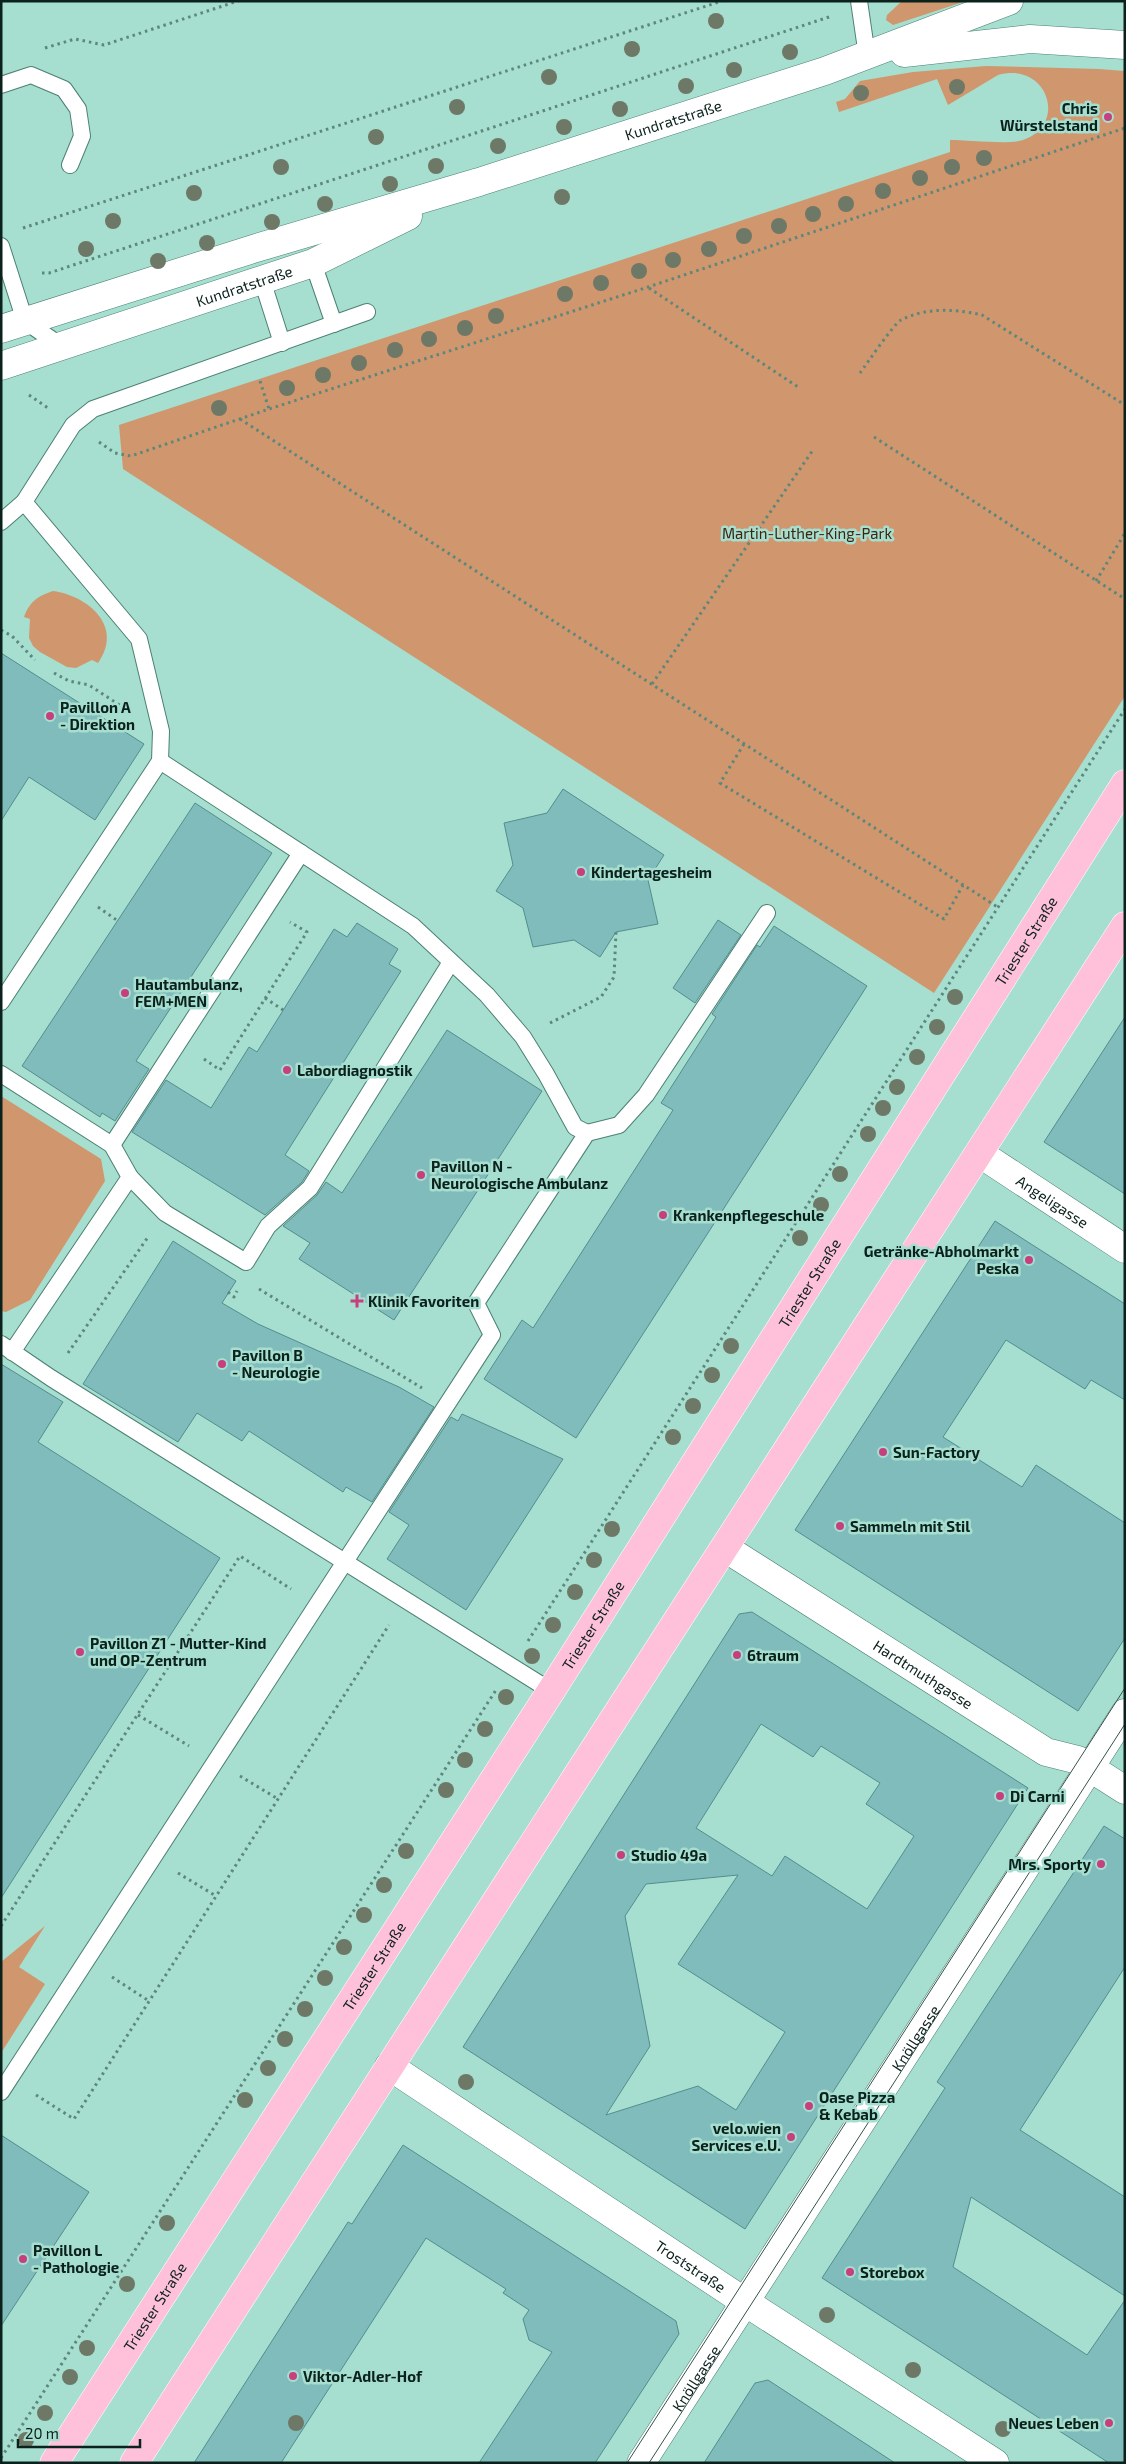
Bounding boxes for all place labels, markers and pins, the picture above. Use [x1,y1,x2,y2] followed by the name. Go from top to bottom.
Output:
[1000,99,1098,134] place label: Chris Würstelstand
[1102,111,1114,123] marker: Chris Würstelstand
[60,698,135,733] place label: Pavillon A - Direktion
[44,710,56,722] marker: Pavillon A - Direktion
[591,863,712,881] place label: Kindertagesheim
[575,866,587,878] marker: Kindertagesheim
[135,975,243,1010] place label: Hautambulanz, FEM+MEN
[119,987,131,999] marker: Hautambulanz, FEM+MEN
[297,1061,413,1079] place label: Labordiagnostik
[281,1064,293,1076] marker: Labordiagnostik
[431,1157,608,1192] place label: Pavillon N - Neurologische Ambulanz
[415,1169,427,1181] marker: Pavillon N - Neurologische Ambulanz
[673,1206,824,1224] place label: Krankenpflegeschule
[657,1209,669,1221] marker: Krankenpflegeschule
[864,1242,1019,1277] place label: Getränke-Abholmarkt Peska
[1023,1254,1035,1266] marker: Getränke-Abholmarkt Peska
[368,1292,479,1310] place label: Klinik Favoriten
[350,1294,364,1308] marker: Klinik Favoriten
[232,1346,320,1381] place label: Pavillon B - Neurologie
[216,1358,228,1370] marker: Pavillon B - Neurologie
[893,1443,981,1462] place label: Sun-Factory
[877,1446,889,1458] marker: Sun-Factory
[850,1517,970,1535] place label: Sammeln mit Stil
[834,1520,846,1532] marker: Sammeln mit Stil
[90,1634,267,1669] place label: Pavillon Z1 - Mutter-Kind und OP-Zentrum
[74,1646,86,1658] marker: Pavillon Z1 - Mutter-Kind und OP-Zentrum
[747,1646,799,1664] place label: 6traum
[731,1649,743,1661] marker: 6traum
[1010,1787,1065,1805] place label: Di Carni
[994,1790,1006,1802] marker: Di Carni
[631,1846,707,1864] place label: Studio 49a
[615,1849,627,1861] marker: Studio 49a
[1008,1855,1092,1874] place label: Mrs. Sporty
[1095,1858,1107,1870] marker: Mrs. Sporty
[819,2088,895,2123] place label: Oase Pizza & Kebab
[803,2100,815,2112] marker: Oase Pizza & Kebab
[692,2119,781,2154] place label: velo.wien Services e.U.
[785,2131,797,2143] marker: velo.wien Services e.U.
[33,2241,119,2276] place label: Pavillon L - Pathologie
[17,2253,29,2265] marker: Pavillon L - Pathologie
[860,2263,925,2281] place label: Storebox
[844,2266,856,2278] marker: Storebox
[303,2367,423,2385] place label: Viktor-Adler-Hof
[287,2370,299,2382] marker: Viktor-Adler-Hof
[1008,2414,1099,2432] place label: Neues Leben
[1103,2417,1115,2429] marker: Neues Leben

